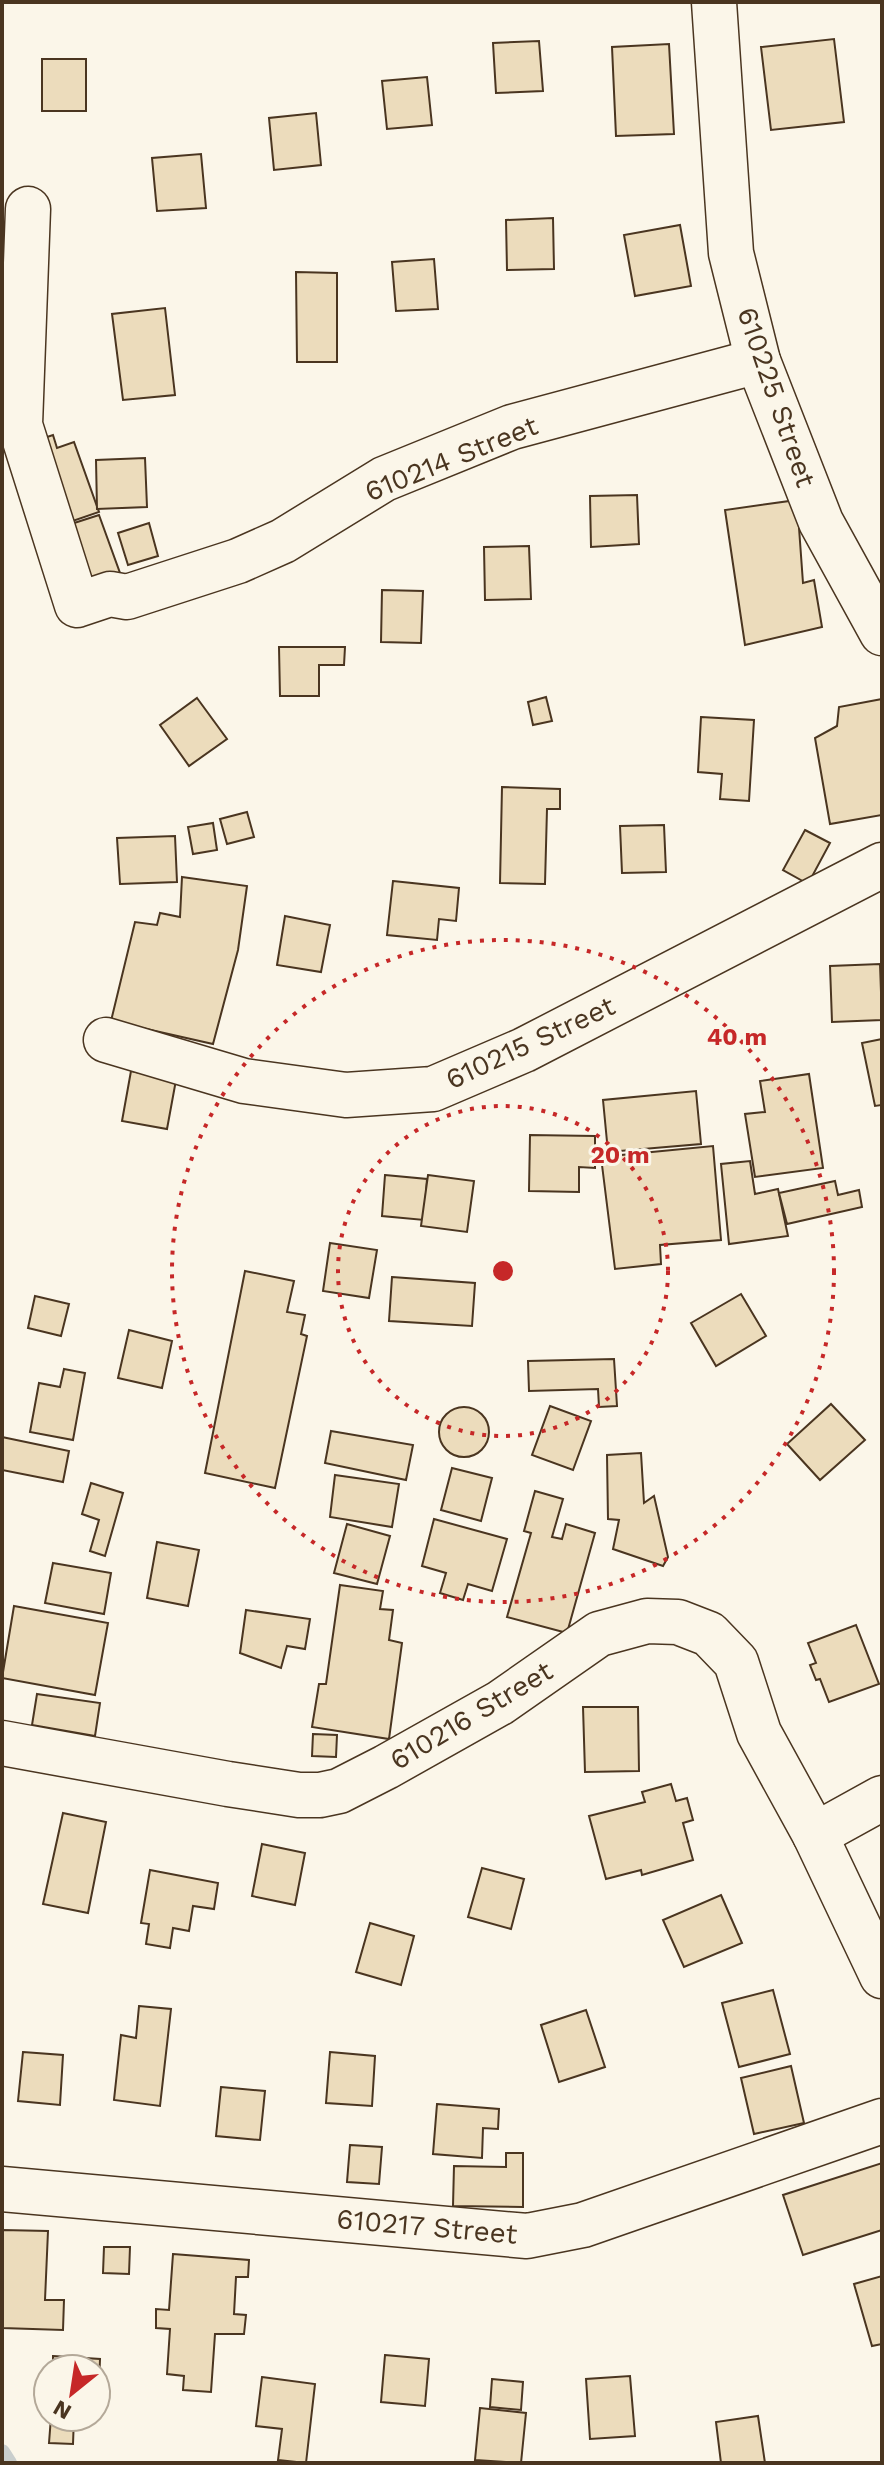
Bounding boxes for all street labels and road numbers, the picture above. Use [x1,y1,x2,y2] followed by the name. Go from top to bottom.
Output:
[730,303,823,492] street label: 610225 Street
[360,409,543,508] street label: 610214 Street
[440,989,620,1096] street label: 610215 Street
[384,1654,559,1777] street label: 610216 Street
[335,2202,519,2251] street label: 610217 Street

